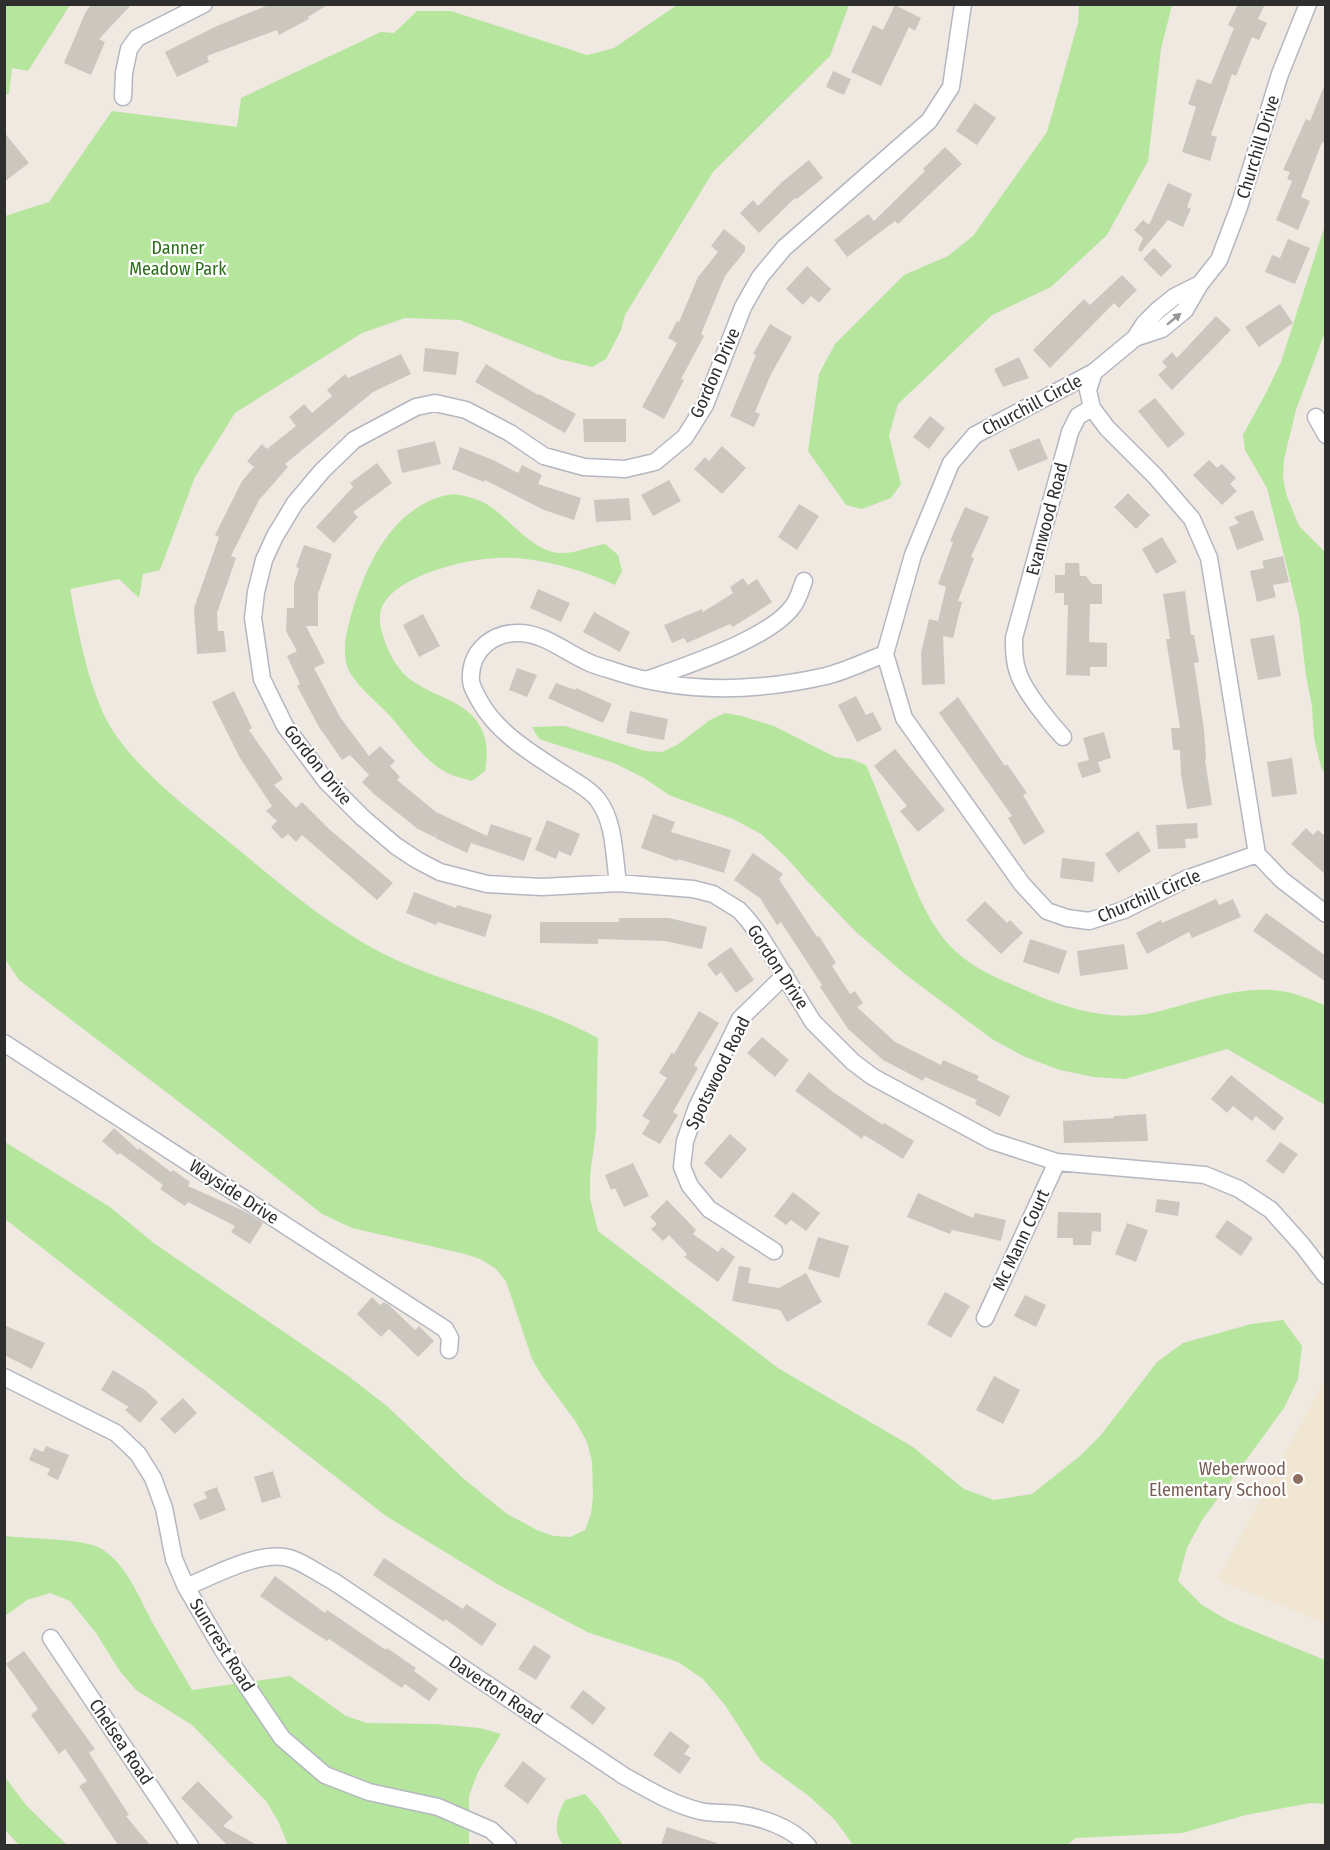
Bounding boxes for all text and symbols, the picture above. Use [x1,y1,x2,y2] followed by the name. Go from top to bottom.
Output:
[1232,92,1284,201] street label: Churchill Drive
[129,237,227,280] park label: Danner Meadow Park
[1166,313,1181,326] one-way arrow
[685,324,745,422] street label: Gordon Drive
[978,369,1086,440] street label: Churchill Circle
[1021,460,1073,578] street label: Evanwood Road
[279,721,357,810] street label: Gordon Drive
[1094,864,1204,928] street label: Churchill Circle
[742,921,814,1014] street label: Gordon Drive
[681,1013,755,1133] street label: Spotswood Road
[185,1155,283,1229] street label: Wayside Drive
[988,1186,1054,1294] street label: Mc Mann Court
[1149,1458,1286,1501] place label: Weberwood Elementary School
[1291,1472,1305,1486] marker: Weberwood Elementary School
[185,1595,259,1695] street label: Suncrest Road
[445,1651,547,1729] street label: Daverton Road
[84,1695,158,1789] street label: Chelsea Road

